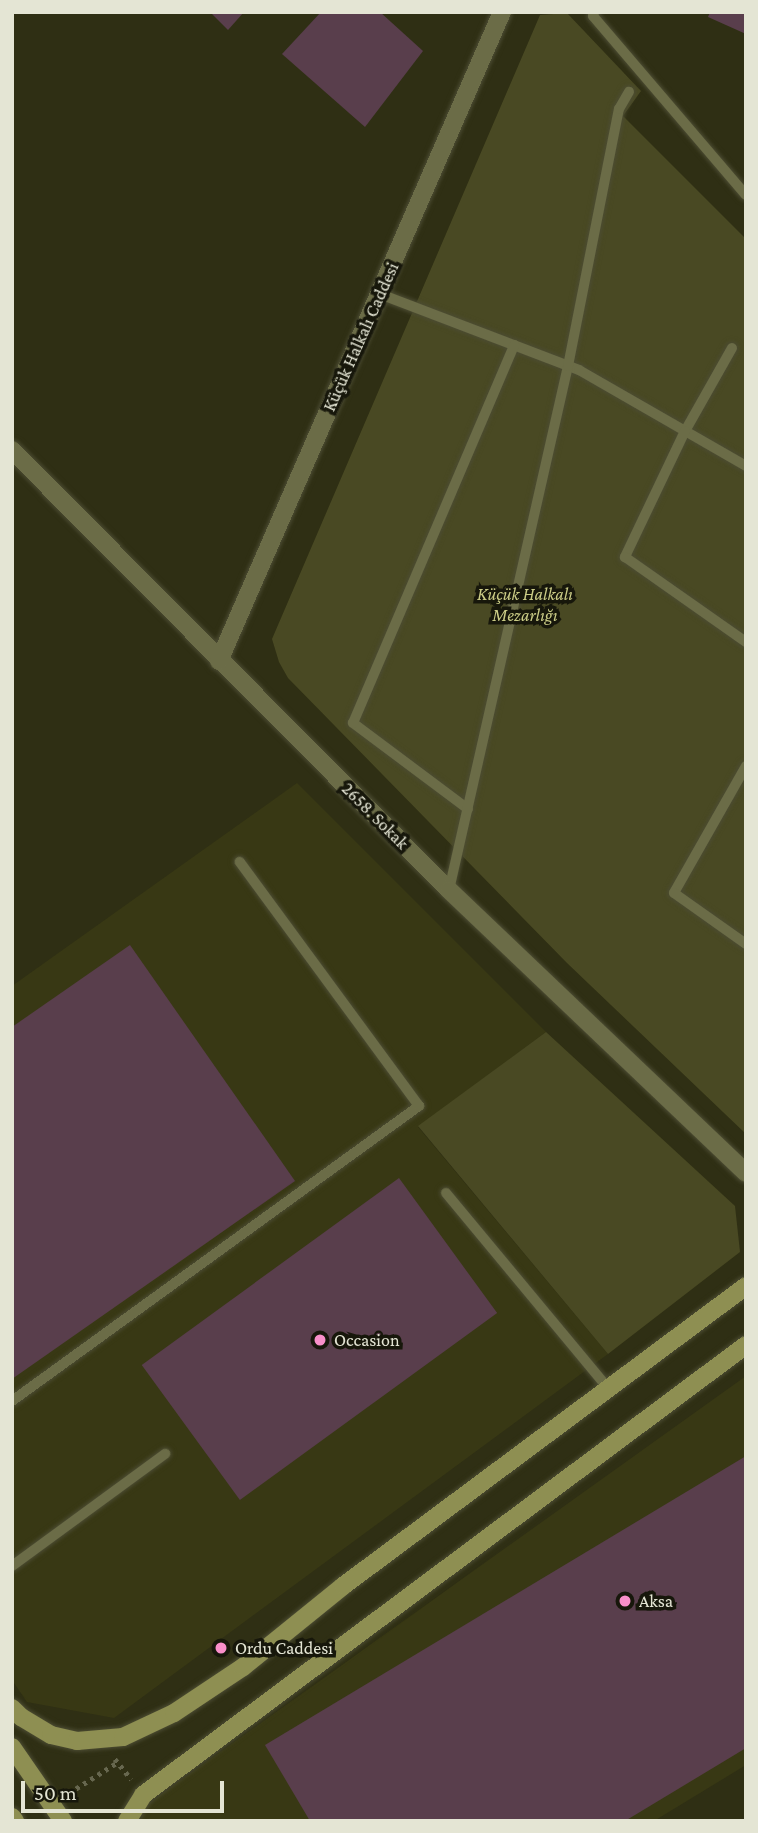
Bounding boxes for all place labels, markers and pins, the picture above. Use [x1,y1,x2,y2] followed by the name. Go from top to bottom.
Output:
[334,1329,400,1351] place label: Occasion
[312,1332,328,1348] marker: Occasion
[639,1590,673,1612] place label: Aksa
[617,1593,633,1609] marker: Aksa
[235,1637,333,1659] place label: Ordu Caddesi
[213,1640,229,1656] marker: Ordu Caddesi

